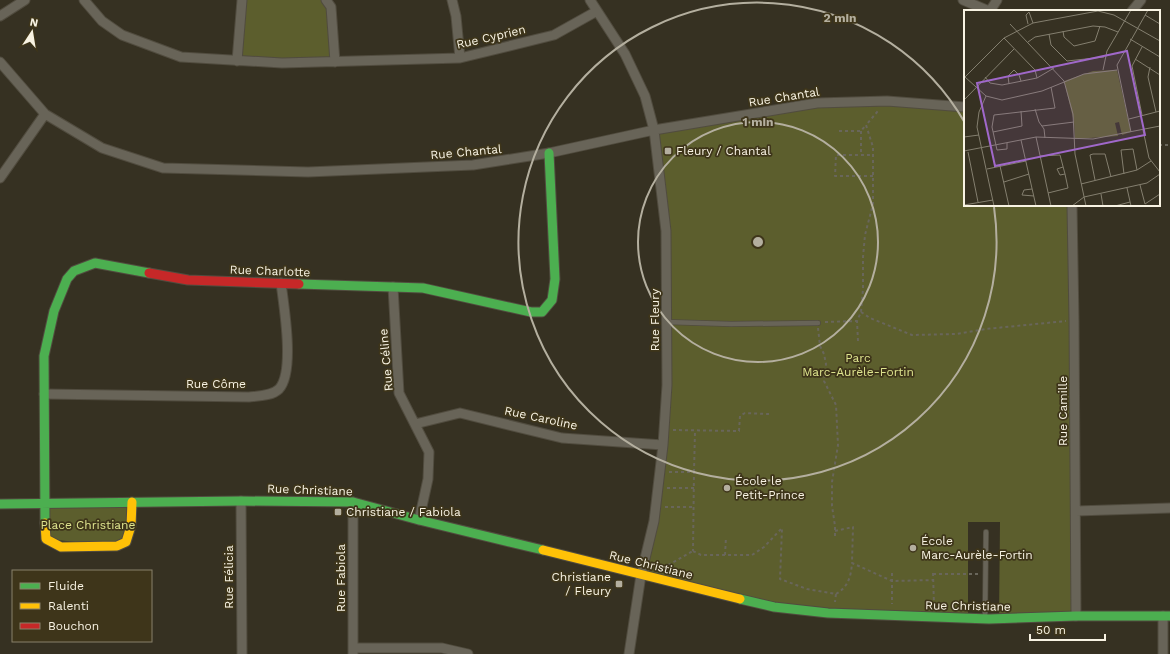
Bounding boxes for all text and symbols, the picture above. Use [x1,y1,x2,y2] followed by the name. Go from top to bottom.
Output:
[964,10,1160,206] inset map
[824,11,856,25] text: 2 min
[12,12,52,52] north arrow
[29,16,39,30] text: N
[455,22,527,52] street label: Rue Cyprien
[748,84,821,110] street label: Rue Chantal
[743,115,773,129] text: 1 min
[430,142,503,162] street label: Rue Chantal
[676,144,771,158] place label: Fleury / Chantal
[663,146,673,156] marker: Fleury / Chantal
[751,235,765,249] centre of rings
[229,263,311,279] street label: Rue Charlotte
[648,288,662,351] street label: Rue Fleury
[376,328,396,392] street label: Rue Céline
[802,351,914,379] park label: Parc Marc-Aurèle-Fortin
[1056,376,1070,446] street label: Rue Camille
[186,377,246,391] street label: Rue Côme
[503,403,579,433] street label: Rue Caroline
[735,474,805,502] place label: École le Petit-Prince
[267,482,353,498] street label: Rue Christiane
[722,483,732,493] marker: École le Petit-Prince
[346,505,461,519] place label: Christiane / Fabiola
[333,507,343,517] marker: Christiane / Fabiola
[41,518,136,532] park label: Place Christiane
[921,534,1033,562] place label: École Marc-Aurèle-Fortin
[908,543,918,553] marker: École Marc-Aurèle-Fortin
[334,544,348,612] street label: Rue Fabiola
[222,545,236,609] street label: Rue Félicia
[608,548,694,582] street label: Rue Christiane
[12,570,152,642] legend
[552,570,612,598] place label: Christiane / Fleury
[48,579,84,593] text: Fluide
[614,579,624,589] marker: Christiane / Fleury
[925,598,1011,614] street label: Rue Christiane
[48,599,89,613] text: Ralenti
[1030,616,1105,642] scale bar
[48,619,99,633] text: Bouchon
[1036,623,1066,637] text: 50 m

